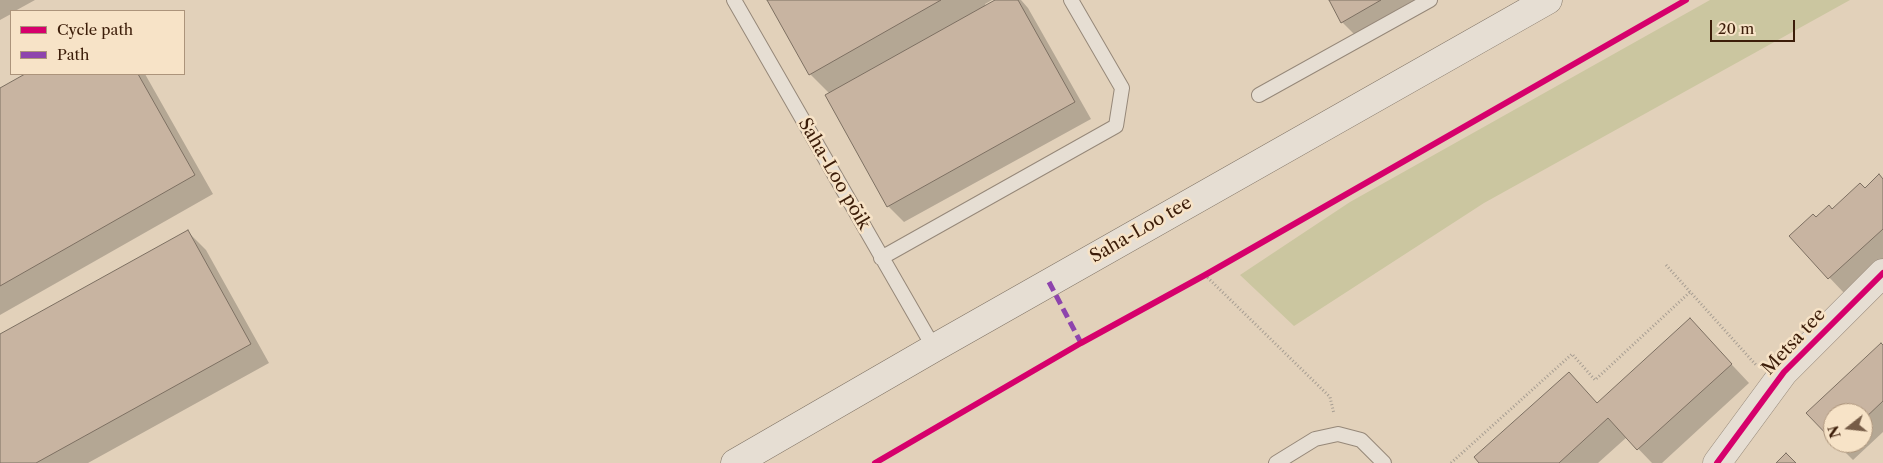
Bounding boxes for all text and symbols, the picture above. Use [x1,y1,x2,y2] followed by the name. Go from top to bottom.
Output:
[10,10,185,75] legend
[1713,10,1798,42] scale bar
[1718,19,1754,38] text: 20 m
[57,20,133,39] text: Cycle path
[57,45,89,64] text: Path
[793,114,875,234] street label: Saha-Loo põik
[1086,192,1196,268] street label: Saha-Loo tee
[1758,304,1830,380] street label: Metsa tee
[1823,403,1873,453] north arrow
[1824,424,1845,440] text: N

